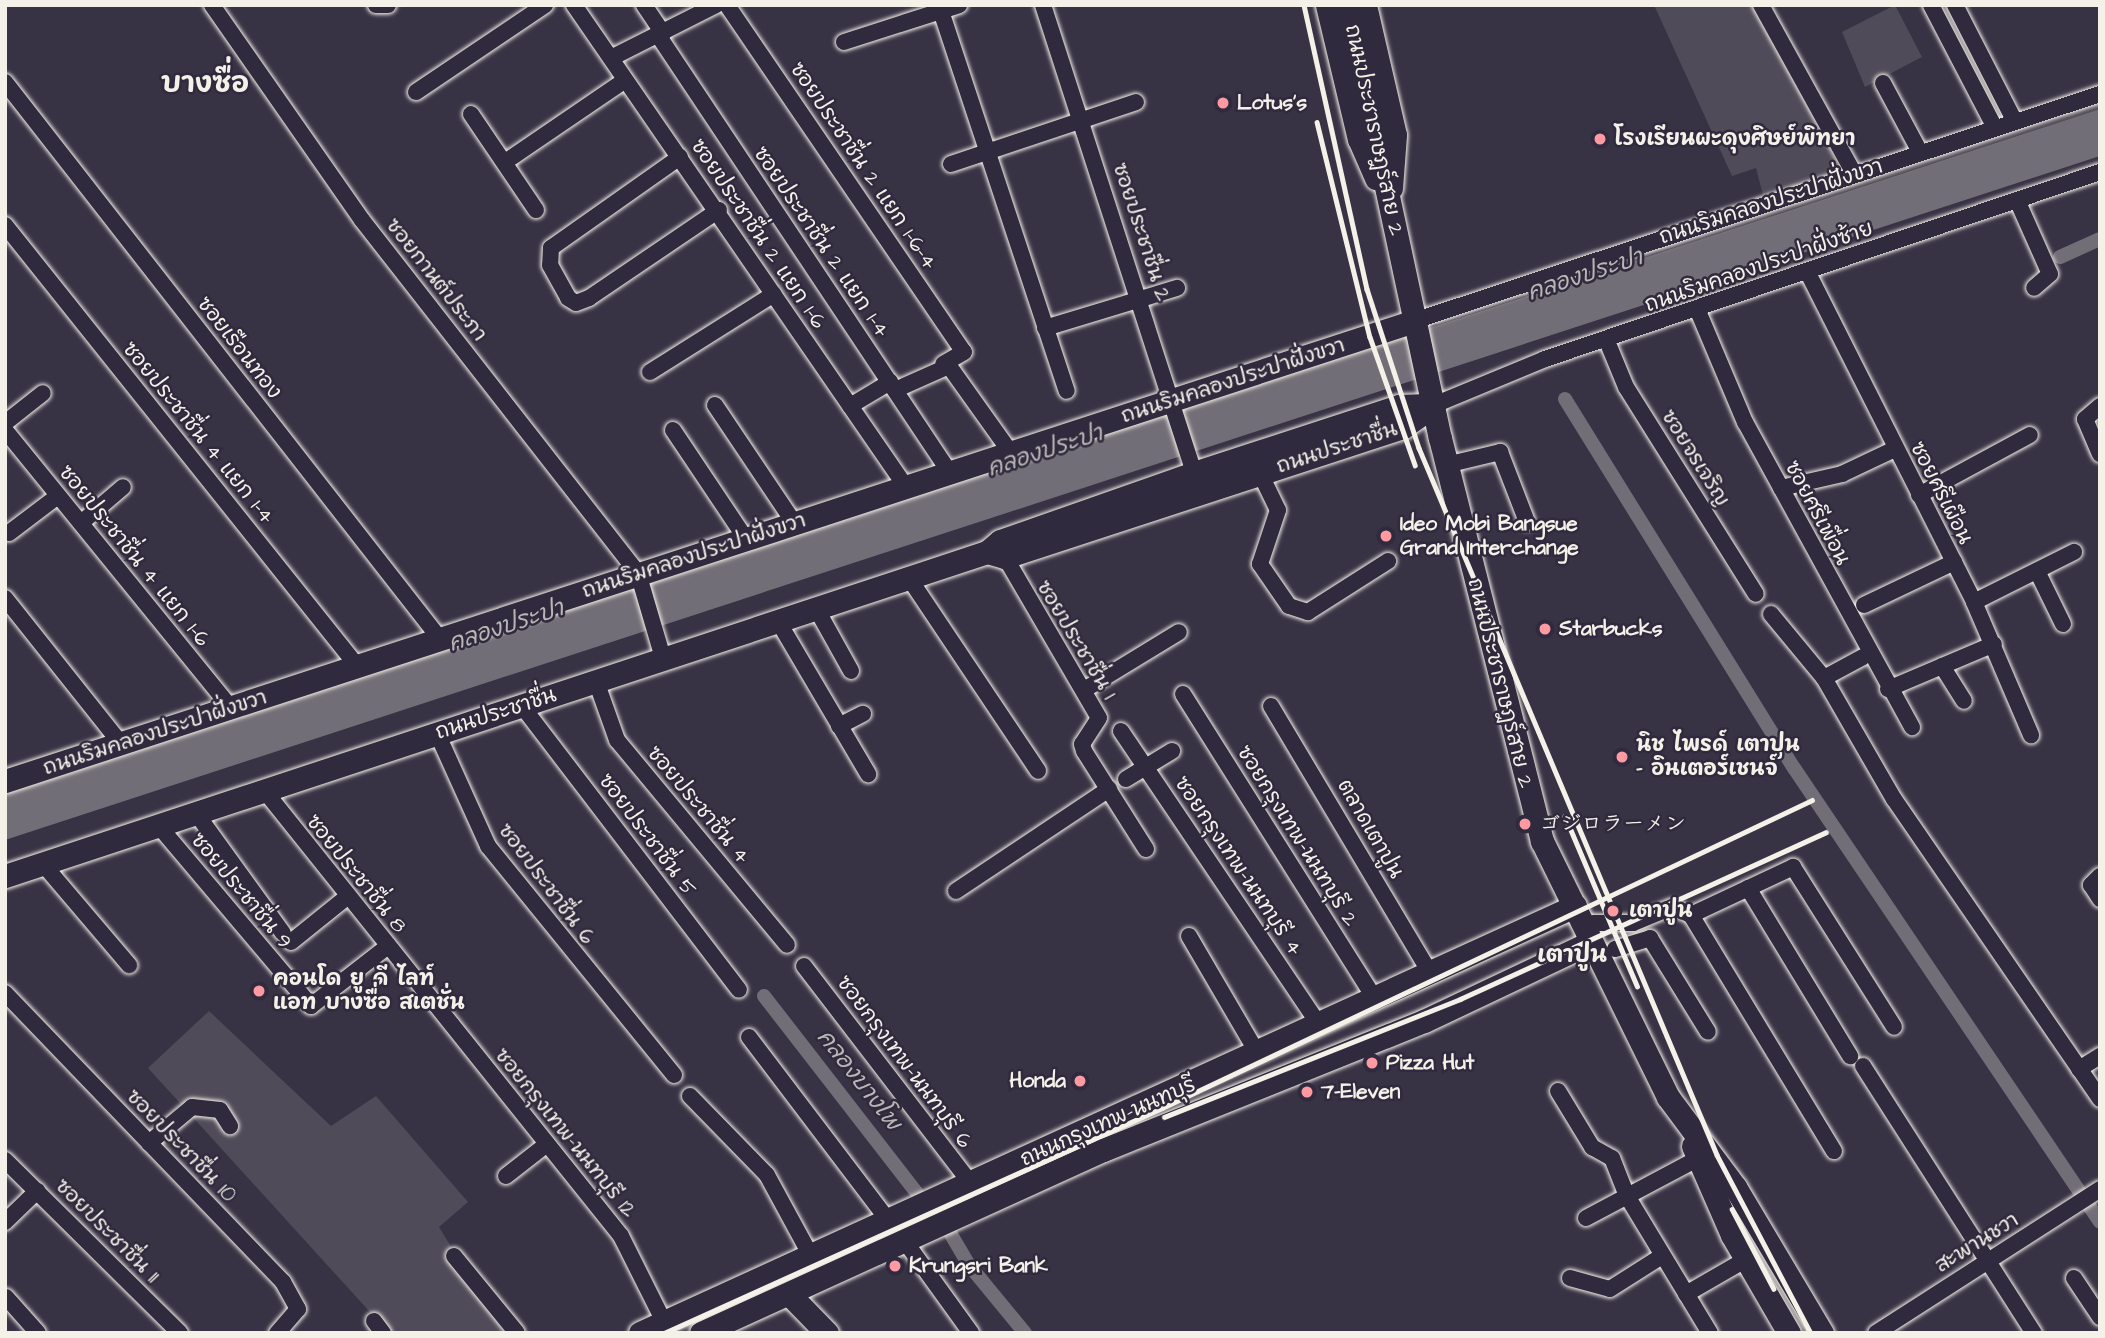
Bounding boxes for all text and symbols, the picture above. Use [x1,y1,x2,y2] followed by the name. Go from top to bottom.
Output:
[1339,22,1409,238] street label: ถนนประชาราษฎร์สาย 2
[784,58,942,274] street label: ซอยประชาชื่น 2 แยก 1-6-4
[161,67,249,101] district label: บางซื่อ
[1237,90,1307,116] place label: Lotus's
[1215,95,1231,111] marker: Lotus's
[1614,126,1855,152] place label: โรงเรียนผะดุงศิษย์พิทยา
[1592,131,1608,147] marker: โรงเรียนผะดุงศิษย์พิทยา
[685,134,831,334] street label: ซอยประชาชื่น 2 แยก 1-6
[748,142,894,342] street label: ซอยประชาชื่น 2 แยก 1-4
[1656,154,1886,250] street label: ถนนริมคลองประปาฝั่งขวา
[1107,160,1175,304] street label: ซอยประชาชื่น 2
[380,213,492,347] street label: ซอยกานต์ประภา
[1641,216,1877,318] street label: ถนนริมคลองประปาฝั่งซ้าย
[1524,243,1646,307] water label: คลองประปา
[191,292,287,404] street label: ซอยเรือนทอง
[1118,333,1348,429] street label: ถนนริมคลองประปาฝั่งขวา
[117,337,279,529] street label: ซอยประชาชื่น 4 แยก 1-4
[1655,405,1735,511] street label: ซอยจรเจริญ
[1273,417,1401,479] street label: ถนนประชาชื่น
[984,419,1106,483] water label: คลองประปา
[1904,438,1978,548] street label: ซอยศรีเผือน
[1779,457,1855,569] street label: ซอยศรีเพื่อน
[53,460,215,652] street label: ซอยประชาชื่น 4 แยก 1-6
[579,508,809,604] street label: ถนนริมคลองประปาฝั่งขวา
[1400,511,1579,561] place label: Ideo Mobi Bangsue Grand Interchange
[1378,528,1394,544] marker: Ideo Mobi Bangsue Grand Interchange
[1031,576,1121,704] street label: ซอยประชาชื่น 1
[1462,576,1538,790] street label: ถนนประชาราษฎร์สาย 2
[445,594,567,658] water label: คลองประปา
[1559,616,1662,642] place label: Starbucks
[1537,621,1553,637] marker: Starbucks
[432,683,560,745] street label: ถนนประชาชื่น
[40,685,270,781] street label: ถนนริมคลองประปาฝั่งขวา
[1636,732,1800,782] place label: นิช ไพรด์ เตาปูน - อินเตอร์เชนจ์
[641,741,755,869] street label: ซอยประชาชื่น 4
[1231,741,1363,931] street label: ซอยกรุงเทพ-นนทบุรี 2
[1614,749,1630,765] marker: นิช ไพรด์ เตาปูน - อินเตอร์เชนจ์
[593,769,701,901] street label: ซอยประชาชื่น 5
[1169,772,1307,960] street label: ซอยกรุงเทพ-นนทบุรี 4
[1332,775,1408,883] street label: ตลาดเตาปูน
[300,810,412,938] street label: ซอยประชาชื่น 8
[1539,811,1686,837] place label: ゴジロラーメン
[1517,816,1533,832] marker: ゴジロラーメン
[492,819,600,949] street label: ซอยประชาชื่น 6
[185,828,297,954] street label: ซอยประชาชื่น 9
[1629,898,1693,924] place label: เตาปูน
[1603,901,1623,921] marker: เตาปูน
[1537,941,1607,969] district label: เตาปูน
[273,966,465,1016] place label: คอนโด ยู ดี ไลท์ แอท บางซื่อ สเตชั่น
[831,971,977,1153] street label: ซอยกรุงเทพ-นนทบุรี 6
[251,983,267,999] marker: คอนโด ยู ดี ไลท์ แอท บางซื่อ สเตชั่น
[811,1024,907,1136] water label: คลองบางโพ
[489,1043,641,1223] street label: ซอยกรุงเทพ-นนทบุรี 12
[1386,1050,1474,1076] place label: Pizza Hut
[1364,1055,1380,1071] marker: Pizza Hut
[1010,1068,1066,1094] place label: Honda
[1016,1072,1200,1172] street label: ถนนกรุงเทพ-นนทบุรี
[1072,1073,1088,1089] marker: Honda
[1321,1079,1400,1105] place label: 7-Eleven
[121,1084,241,1208] street label: ซอยประชาชื่น 10
[1299,1084,1315,1100] marker: 7-Eleven
[50,1174,164,1288] street label: ซอยประชาชื่น 11
[1931,1208,2023,1278] street label: สะพานชวา
[909,1253,1048,1279] place label: Krungsri Bank
[887,1258,903,1274] marker: Krungsri Bank

